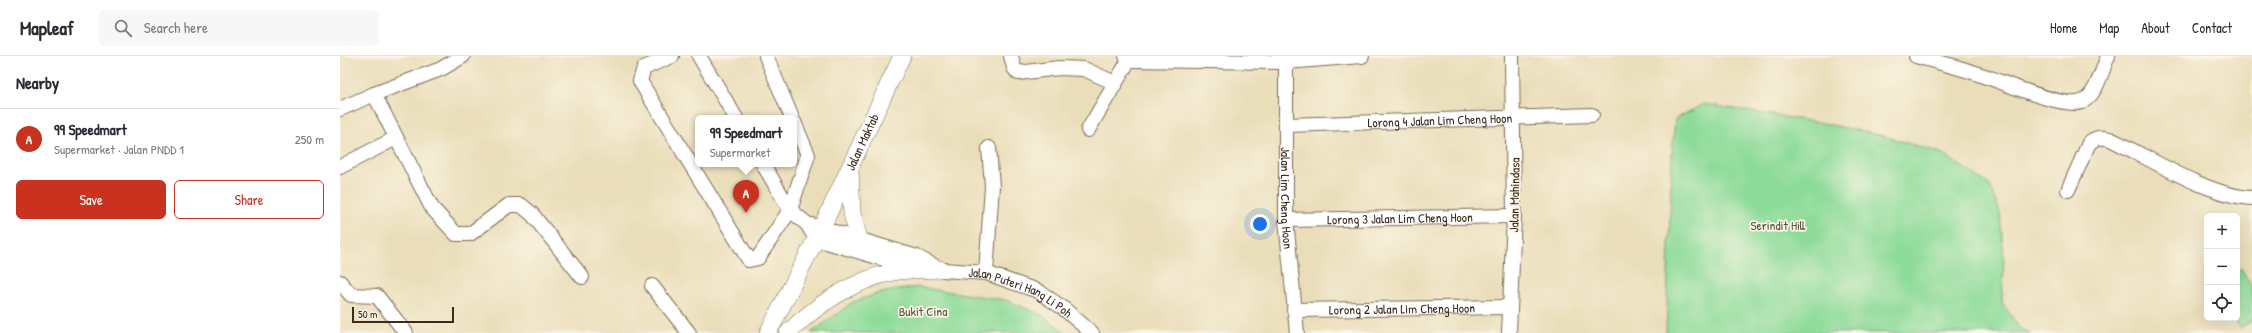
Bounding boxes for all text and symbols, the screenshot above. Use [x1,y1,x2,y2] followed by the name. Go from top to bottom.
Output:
[98,10,378,46] search box
[20,15,74,41] text: Mapleaf
[112,17,134,39] icon: search
[144,17,208,38] text: Search here
[2050,18,2077,37] text: Home
[2099,18,2119,37] text: Map
[2141,18,2170,37] text: About
[2192,18,2232,37] text: Contact
[16,71,59,94] text: Nearby
[1367,109,1513,131] street label: Lorong 4 Jalan Lim Cheng Hoon
[841,111,883,173] street label: Jalan Maktab
[695,115,797,167] popup
[54,119,127,140] text: 99 Speedmart
[710,122,782,143] text: 99 Speedmart
[26,130,32,148] text: A
[295,130,324,148] text: 250 m
[54,140,184,158] text: Supermarket · Jalan PNDD 1
[710,143,771,161] text: Supermarket
[1277,147,1298,250] street label: Jalan Lim Cheng Hoon
[1504,158,1524,232] street label: Jalan Mahindasa
[16,180,166,219] button: Save
[174,180,324,219] button: Share
[733,180,759,213] pin: A
[1327,208,1473,228] street label: Lorong 3 Jalan Lim Cheng Hoon
[2204,213,2240,321] map controls
[2204,213,2240,249] button: +
[1250,214,1270,234] your location
[1751,216,1806,234] park label: Serindit Hill
[2204,249,2240,285] button: −
[968,263,1077,322] street label: Jalan Puteri Hang Li Poh
[2204,285,2240,321] button: locate
[1329,298,1475,319] street label: Lorong 2 Jalan Lim Cheng Hoon
[899,302,947,320] park label: Bukit Cina
[352,305,454,324] scale bar
[358,307,378,321] text: 50 m

